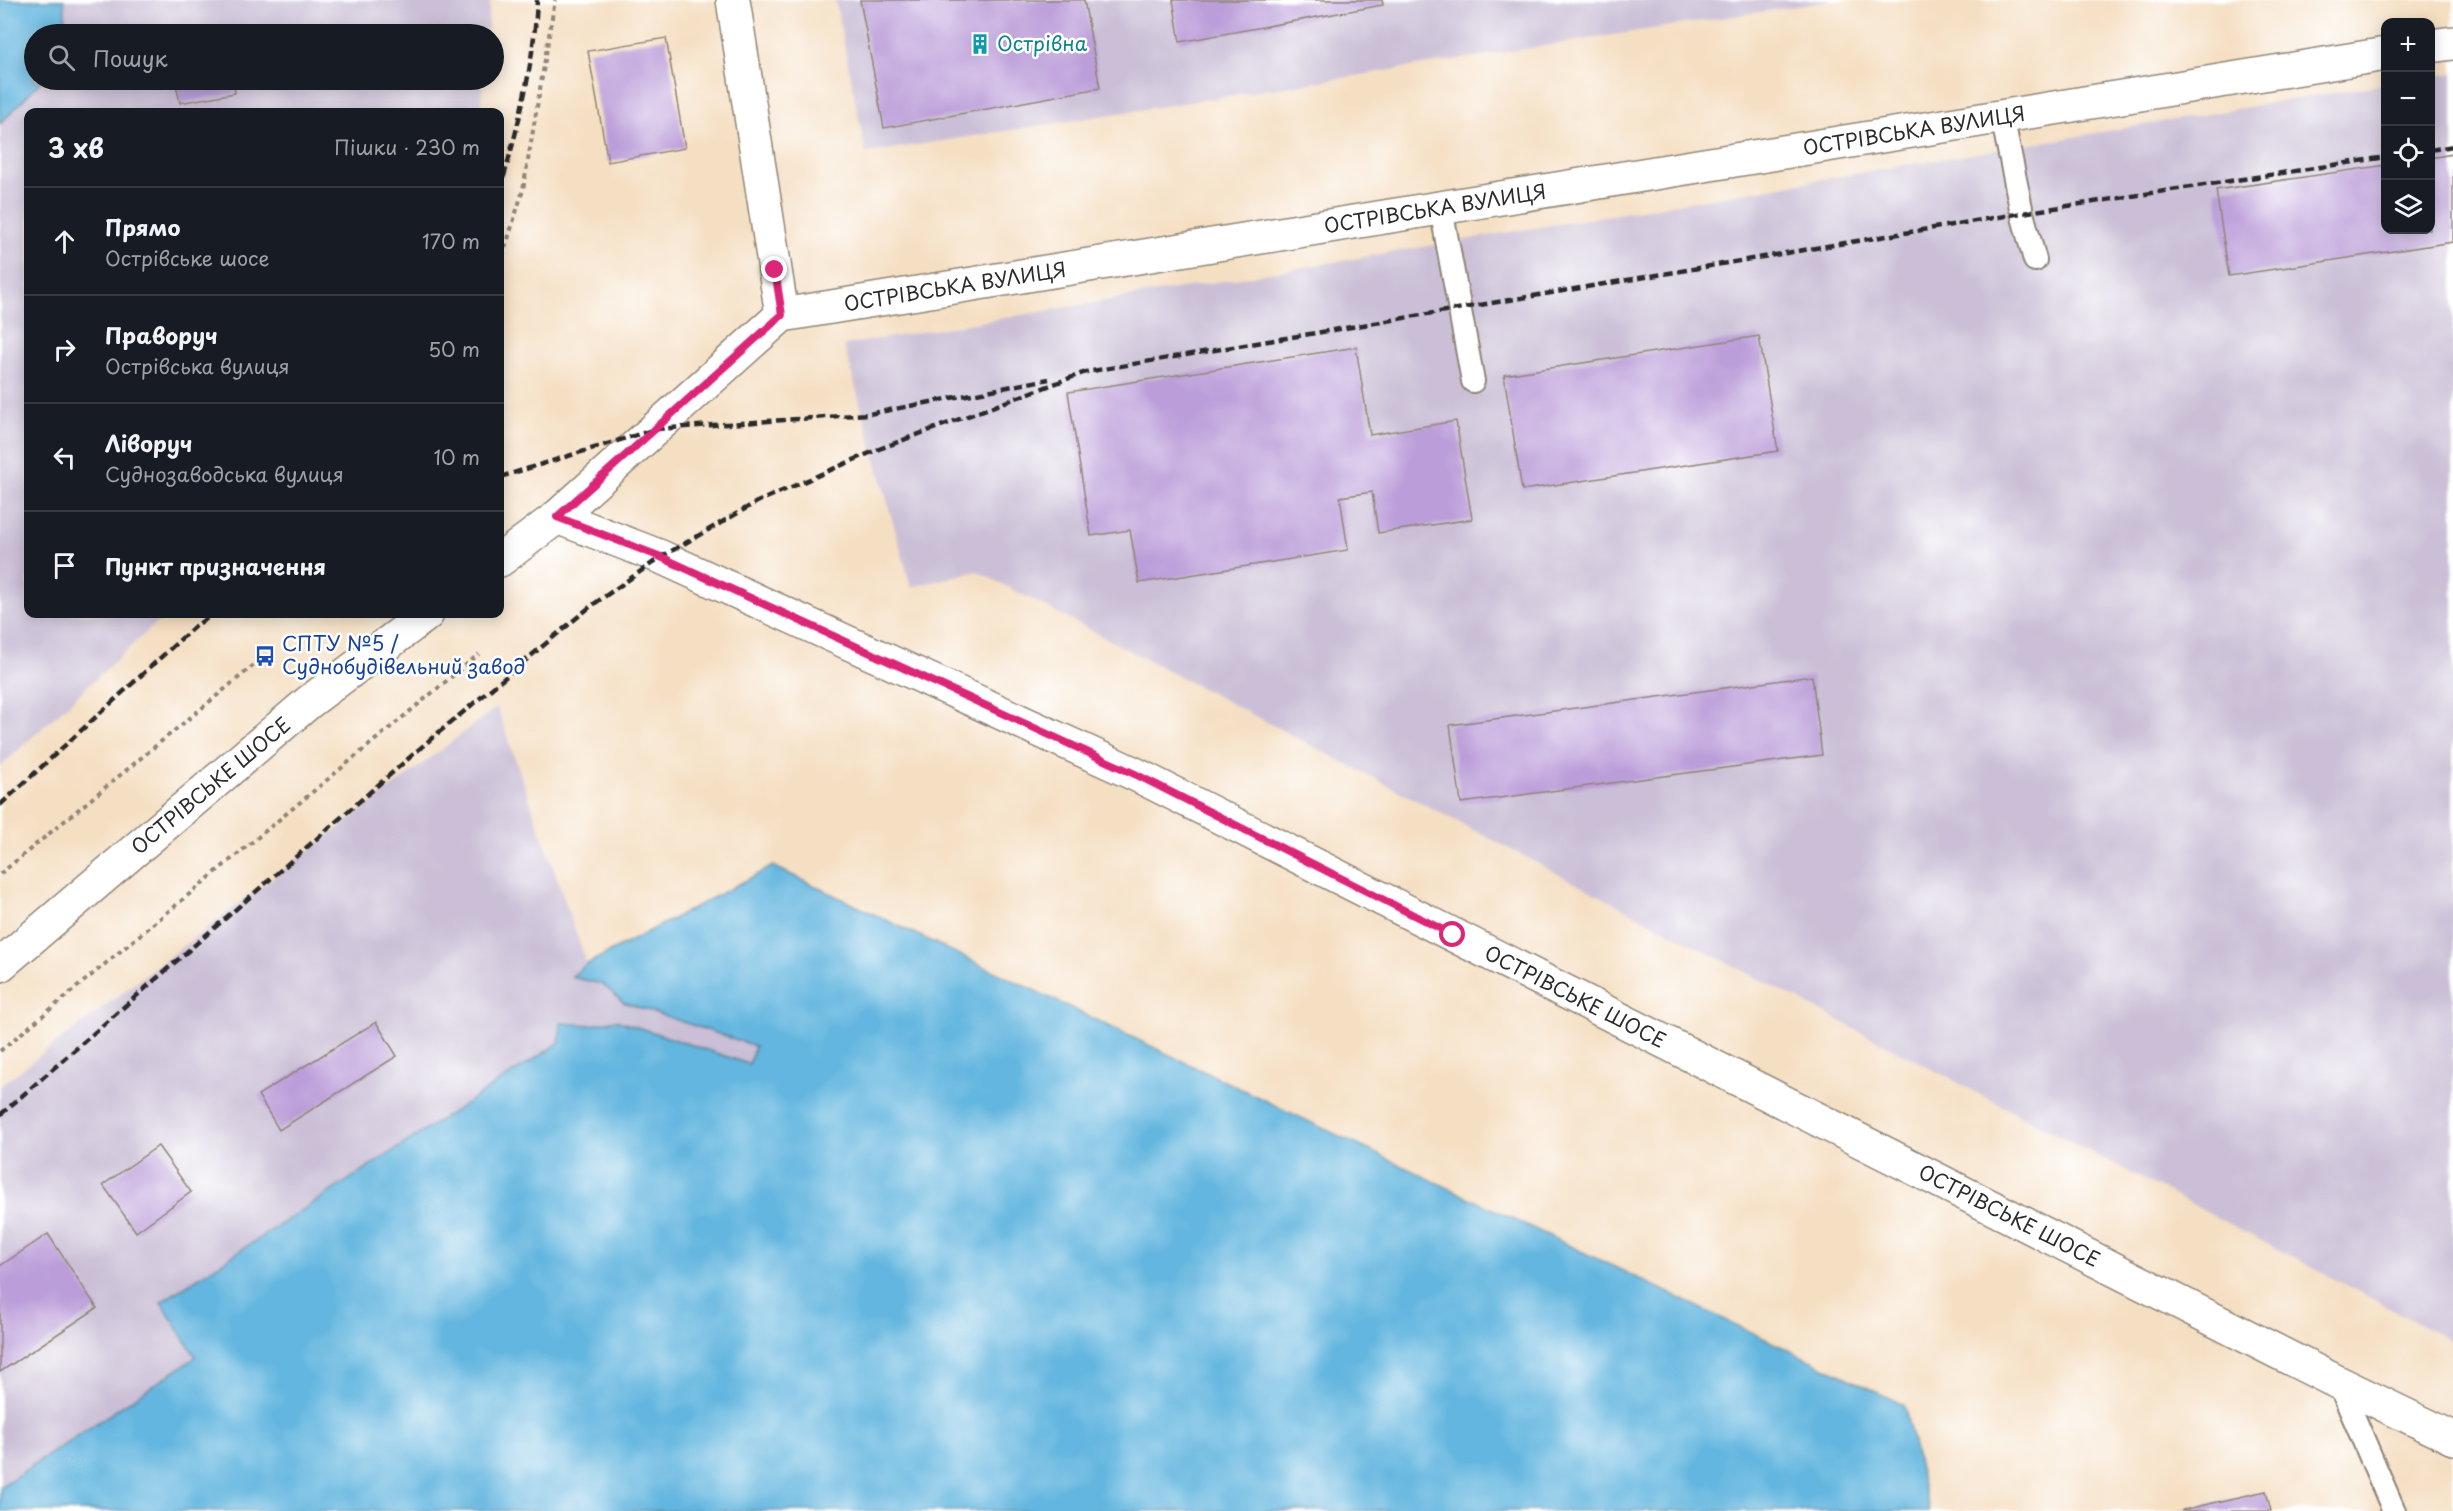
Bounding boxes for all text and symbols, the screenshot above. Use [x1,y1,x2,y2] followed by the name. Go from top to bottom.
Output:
[2381,18,2435,234] map controls
[2381,18,2435,72] button: +
[24,24,504,90] search box
[997,28,1088,58] place label: Острівна
[968,32,992,56] building icon: Острівна
[45,41,78,74] icon: search
[93,41,168,74] text: Пошук
[2381,72,2435,126] button: −
[1801,98,2027,162] street label: ОСТРІВСЬКА ВУЛИЦЯ
[2381,126,2435,180] button: locate
[48,128,104,167] text: 3 хв
[334,132,480,162] text: Пішки · 230 m
[1322,176,1548,240] street label: ОСТРІВСЬКА ВУЛИЦЯ
[2381,180,2435,234] button: layers
[105,210,180,243] text: Прямо
[48,225,81,258] icon: ahead
[422,226,480,256] text: 170 m
[105,243,269,273] text: Острівське шосе
[842,254,1068,318] street label: ОСТРІВСЬКА ВУЛИЦЯ
[761,256,787,282] route end
[105,318,218,351] text: Праворуч
[48,333,81,366] icon: right
[428,334,480,364] text: 50 m
[105,351,290,381] text: Острівська вулиця
[105,426,192,459] text: Ліворуч
[48,441,81,474] icon: left
[433,442,480,472] text: 10 m
[105,459,344,489] text: Суднозаводська вулиця
[48,549,81,582] icon: arrive
[105,549,326,582] text: Пункт призначення
[282,628,525,681] place label: СПТУ №5 / Суднобудівельний завод
[253,644,277,668] bus stop icon: СПТУ №5 / Суднобудівельний завод
[124,709,297,861] street label: ОСТРІВСЬКЕ ШОСЕ
[1439,921,1465,947] route start
[1480,937,1671,1055] street label: ОСТРІВСЬКЕ ШОСЕ
[1914,1156,2105,1274] street label: ОСТРІВСЬКЕ ШОСЕ

